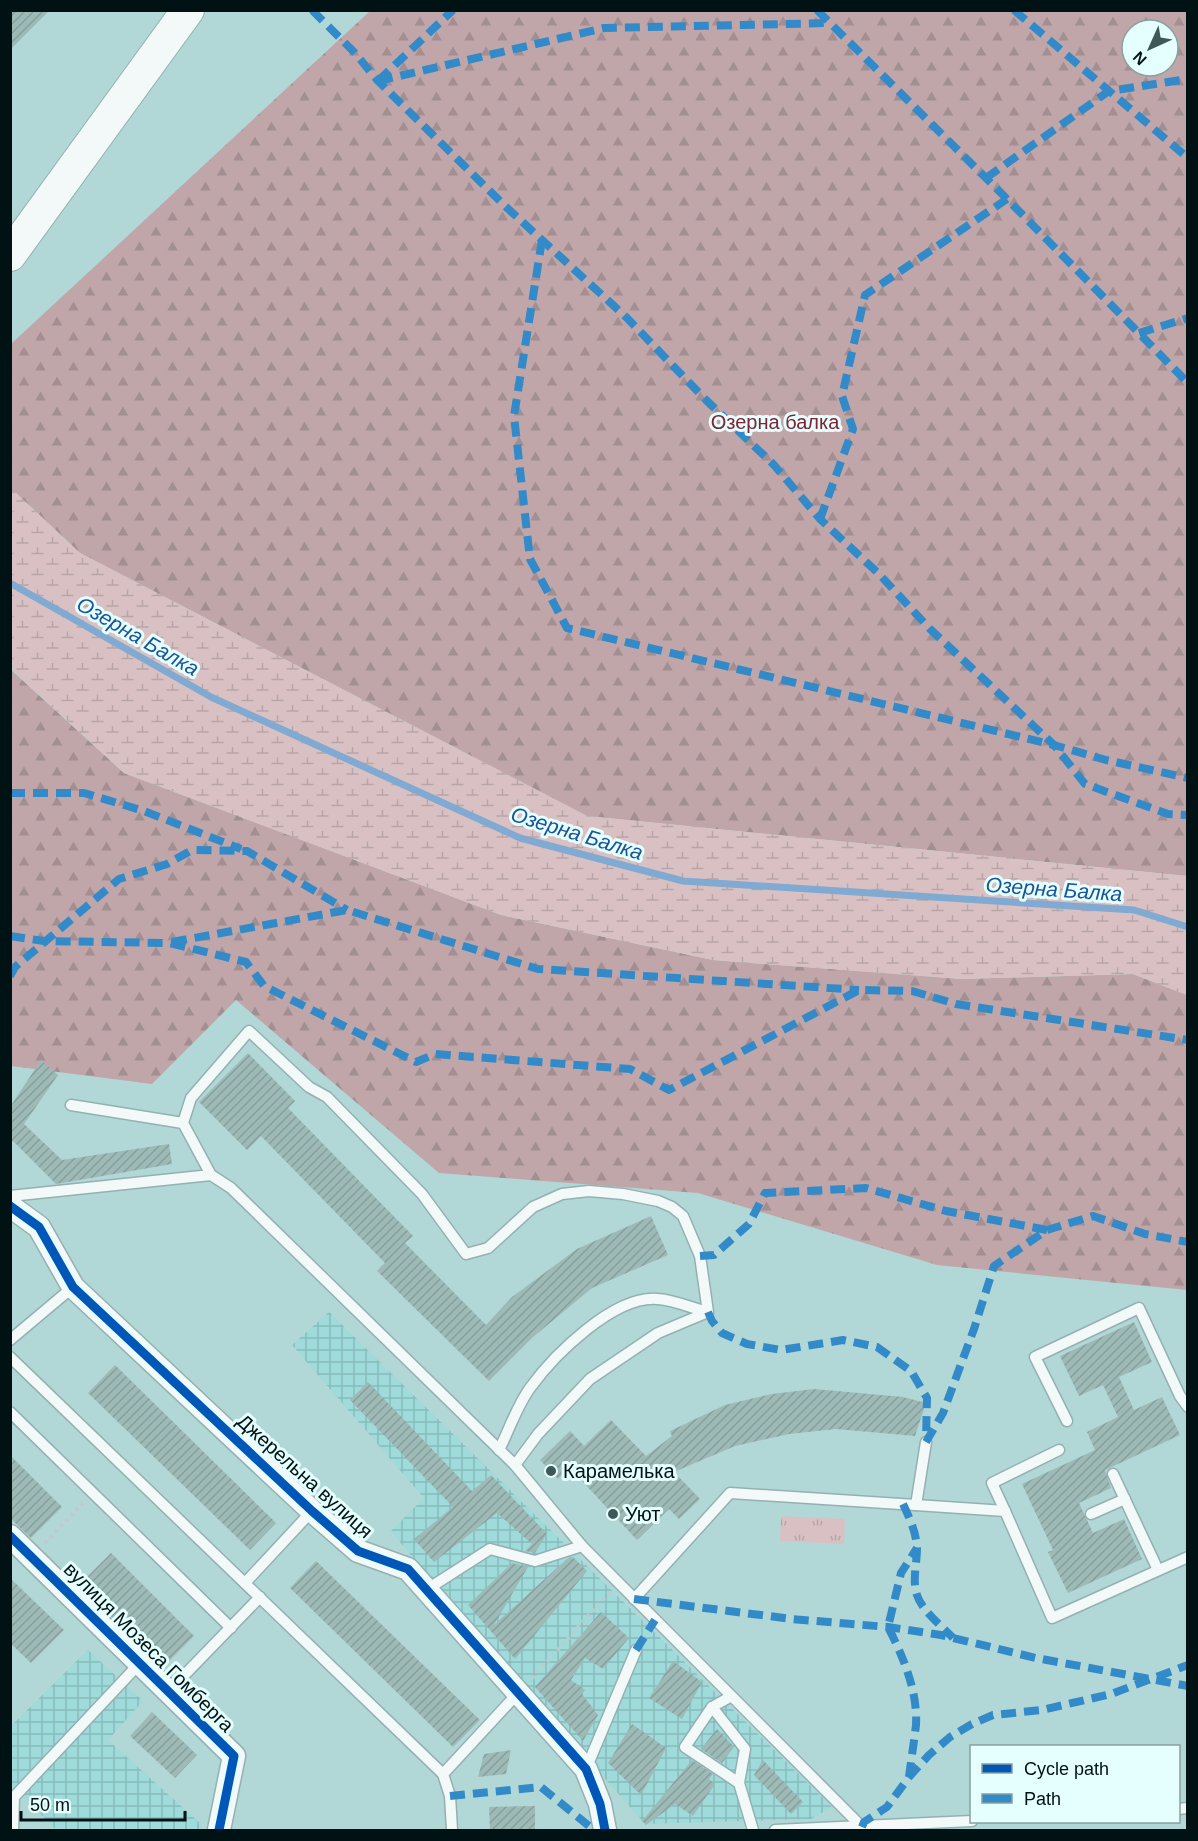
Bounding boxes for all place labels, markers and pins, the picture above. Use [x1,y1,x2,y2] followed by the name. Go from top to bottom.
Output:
[563,1460,676,1482] place label: Карамелька
[544,1464,558,1478] marker: Карамелька
[625,1503,661,1525] place label: Уют
[606,1507,620,1521] marker: Уют

